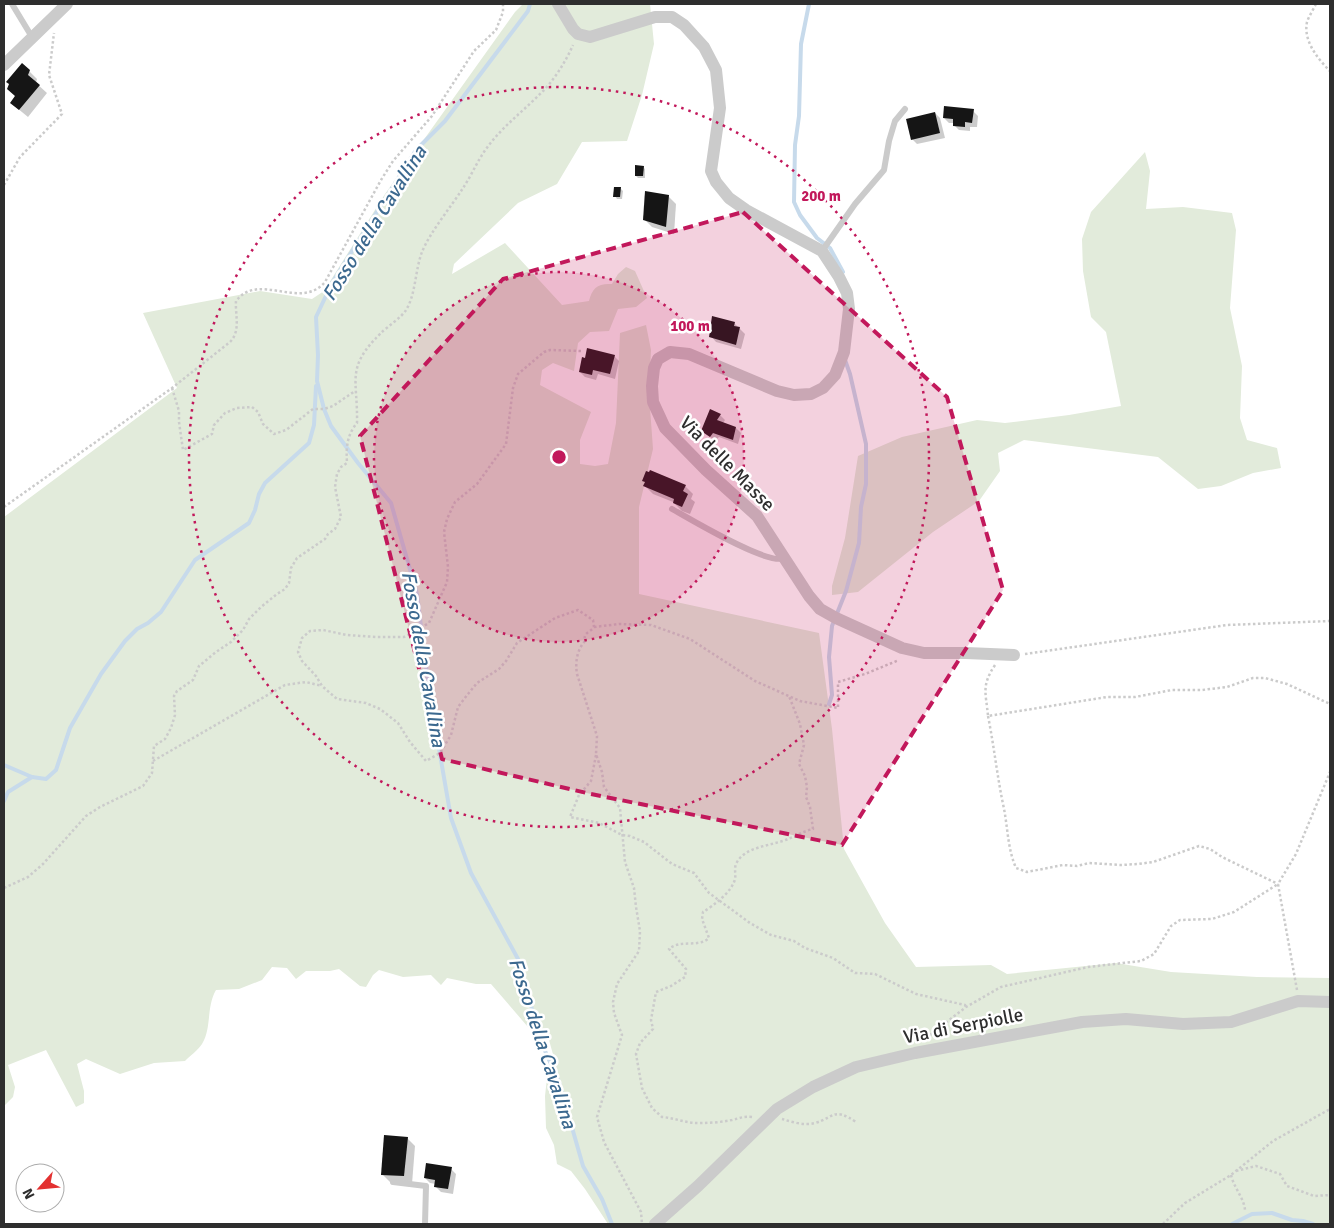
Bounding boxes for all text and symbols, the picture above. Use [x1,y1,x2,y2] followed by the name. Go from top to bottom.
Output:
[317,140,433,305] water label: Fosso della Cavallina
[801,187,841,205] text: 200 m
[670,317,710,335] text: 100 m
[675,411,780,516] street label: Via delle Masse
[550,448,568,466] centre of rings
[396,569,451,750] water label: Fosso della Cavallina
[503,955,582,1133] water label: Fosso della Cavallina
[901,1003,1025,1049] street label: Via di Serpiolle
[15,1163,65,1213] north arrow
[19,1185,39,1202] text: N

